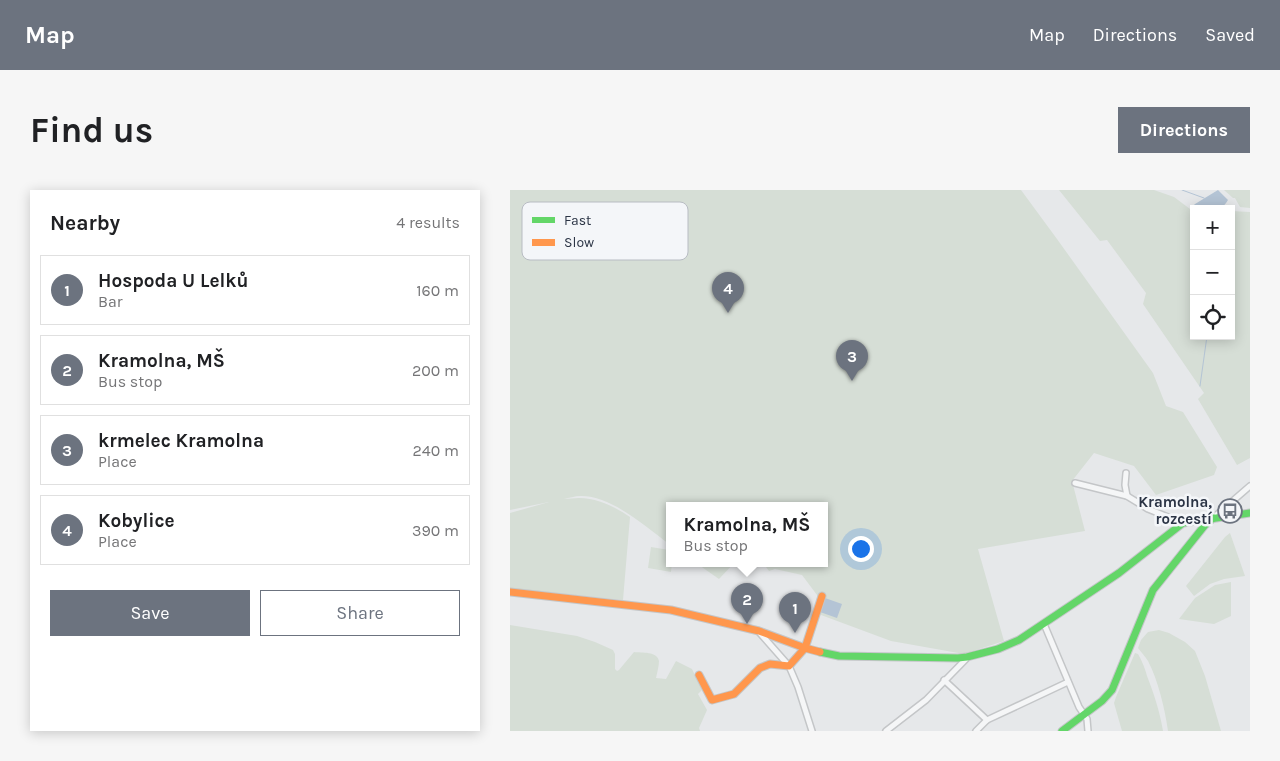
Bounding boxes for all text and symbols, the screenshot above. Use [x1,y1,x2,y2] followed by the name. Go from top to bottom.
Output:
[25,21,75,49] text: Map
[1029,24,1065,46] text: Map
[1093,24,1177,46] text: Directions
[1205,24,1255,46] text: Saved
[1118,107,1250,153] button: Directions
[30,110,153,151] text: Find us
[522,202,688,260] legend
[1190,205,1235,340] map controls
[1190,205,1235,250] button: +
[50,211,120,235] text: Nearby
[564,212,591,229] text: Fast
[396,213,460,232] text: 4 results
[564,234,594,251] text: Slow
[1190,250,1235,295] button: −
[98,270,248,292] text: Hospoda U Lelků
[712,272,744,313] pin: 4
[64,281,70,300] text: 1
[416,281,459,300] text: 160 m
[98,292,123,311] text: Bar
[1190,295,1235,340] button: locate
[836,340,868,381] pin: 3
[98,350,225,372] text: Kramolna, MŠ
[62,361,72,380] text: 2
[412,361,459,380] text: 200 m
[98,372,162,391] text: Bus stop
[98,430,264,452] text: krmelec Kramolna
[62,441,72,460] text: 3
[413,441,459,460] text: 240 m
[98,452,137,471] text: Place
[1138,493,1213,528] place label: Kramolna, rozcestí
[1217,498,1243,524] bus stop icon: Kramolna, rozcestí
[666,502,828,567] popup
[98,510,175,532] text: Kobylice
[684,514,810,536] text: Kramolna, MŠ
[62,521,72,540] text: 4
[412,521,459,540] text: 390 m
[98,532,137,551] text: Place
[684,536,748,555] text: Bus stop
[848,536,874,562] your location
[731,583,763,624] pin: 2
[50,590,250,636] button: Save
[260,590,460,636] button: Share
[779,592,811,633] pin: 1

